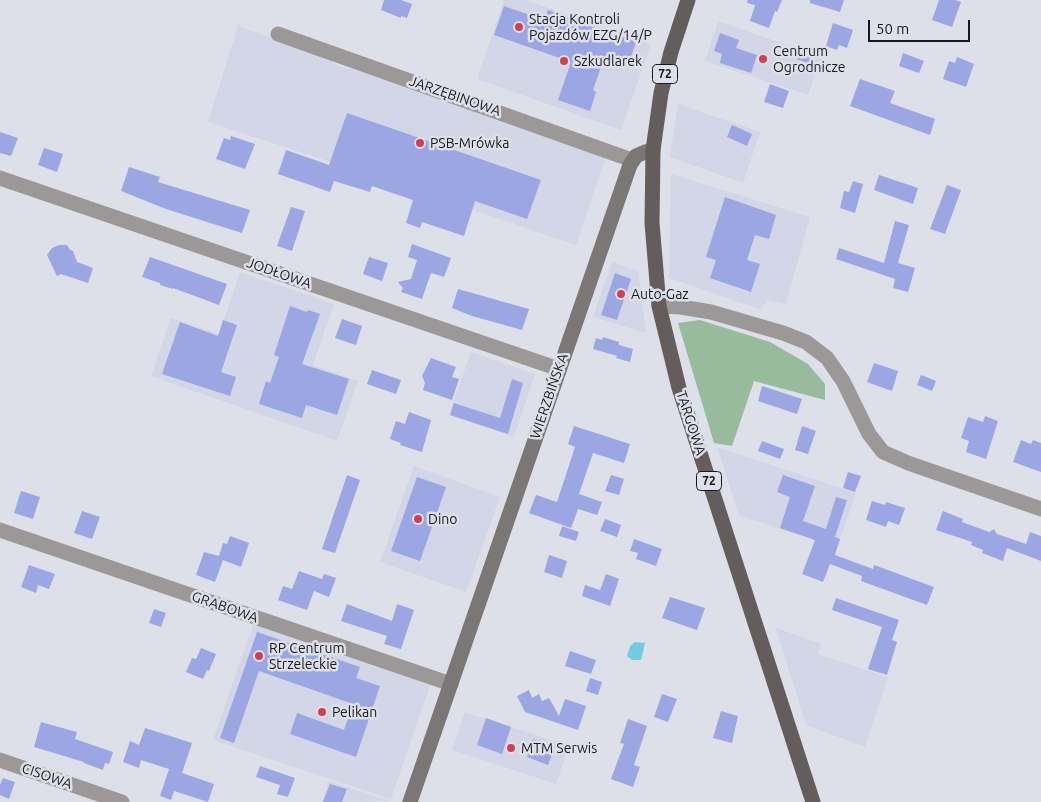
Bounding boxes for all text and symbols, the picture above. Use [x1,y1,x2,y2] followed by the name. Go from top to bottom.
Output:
[871,10,974,42] scale bar
[529,11,652,44] place label: Stacja Kontroli Pojazdów EZG/14/P
[876,20,909,37] text: 50 m
[513,21,525,33] marker: Stacja Kontroli Pojazdów EZG/14/P
[773,43,846,75] place label: Centrum Ogrodnicze
[574,53,642,69] place label: Szkudlarek
[757,53,769,65] marker: Centrum Ogrodnicze
[558,55,570,67] marker: Szkudlarek
[652,64,678,84] road number: 72
[407,72,503,120] street label: JARZĘBINOWA
[430,135,509,151] place label: PSB-Mrówka
[414,137,426,149] marker: PSB-Mrówka
[244,254,314,292] street label: JODŁOWA
[631,286,689,302] place label: Auto-Gaz
[615,288,627,300] marker: Auto-Gaz
[527,351,571,441] street label: WIERZBIŃSKA
[673,389,709,457] street label: TARGOWA
[696,472,722,491] road number: 72
[428,511,457,527] place label: Dino
[412,513,424,525] marker: Dino
[190,588,260,626] street label: GRABOWA
[269,640,344,672] place label: RP Centrum Strzeleckie
[253,650,265,662] marker: RP Centrum Strzeleckie
[332,704,377,720] place label: Pelikan
[316,706,328,718] marker: Pelikan
[521,740,597,756] place label: MTM Serwis
[505,742,517,754] marker: MTM Serwis
[20,760,74,792] street label: CISOWA

